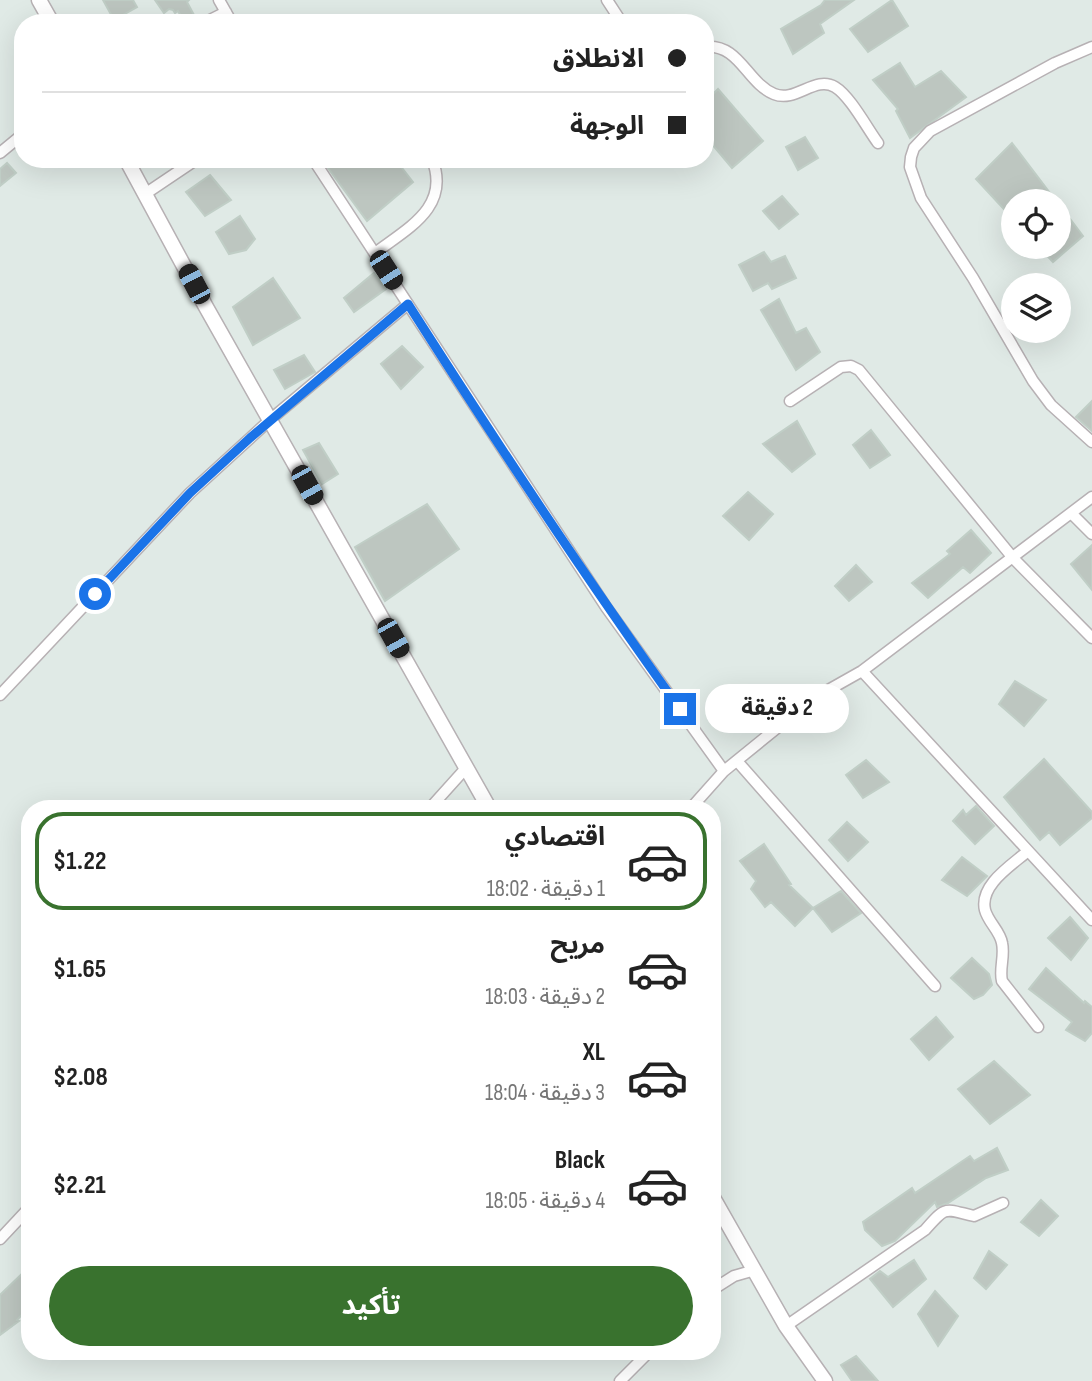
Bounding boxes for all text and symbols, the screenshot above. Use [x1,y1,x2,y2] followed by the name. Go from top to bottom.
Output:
[553,44,644,75] text: الانطلاق
[570,111,644,142] text: الوجهة
[1001,189,1071,343] map controls
[1001,189,1071,259] button: locate
[366,247,407,293] car
[175,261,214,307] car
[1001,273,1071,343] button: layers
[288,462,327,508] car
[79,578,111,610] route start
[374,615,413,661] car
[704,684,848,734] callout: 2 دقيقة
[664,693,696,725] route end
[741,694,813,722] text: 2 دقيقة
[505,822,605,853] text: اقتصادي
[626,830,689,893] icon: car
[53,846,106,877] text: $1.22
[487,875,605,903] text: 1 دقيقة · 18:02
[550,930,605,961] text: مريح
[626,938,689,1001] icon: car
[53,954,106,985] text: $1.65
[485,983,605,1011] text: 2 دقيقة · 18:03
[583,1037,605,1068] text: XL
[626,1046,689,1109] icon: car
[53,1062,108,1093] text: $2.08
[485,1079,605,1107] text: 3 دقيقة · 18:04
[555,1145,605,1176] text: Black
[626,1154,689,1217] icon: car
[53,1170,106,1201] text: $2.21
[485,1187,605,1215] text: 4 دقيقة · 18:05
[49,1266,693,1346] button: تأكيد

